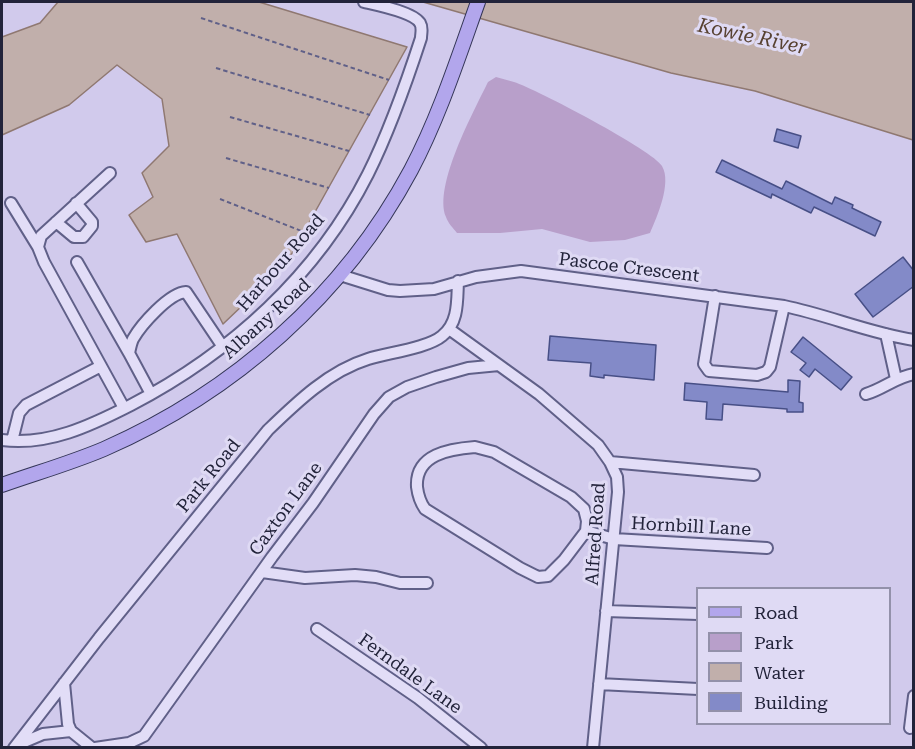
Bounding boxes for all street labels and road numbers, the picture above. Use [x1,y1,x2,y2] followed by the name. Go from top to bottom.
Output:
[233,210,329,316] street label: Harbour Road
[557,249,701,287] street label: Pascoe Crescent
[219,274,315,364] street label: Albany Road
[173,435,245,517] street label: Park Road
[245,458,327,560] street label: Caxton Lane
[582,482,610,586] street label: Alfred Road
[630,513,752,541] street label: Hornbill Lane
[354,629,466,719] street label: Ferndale Lane

